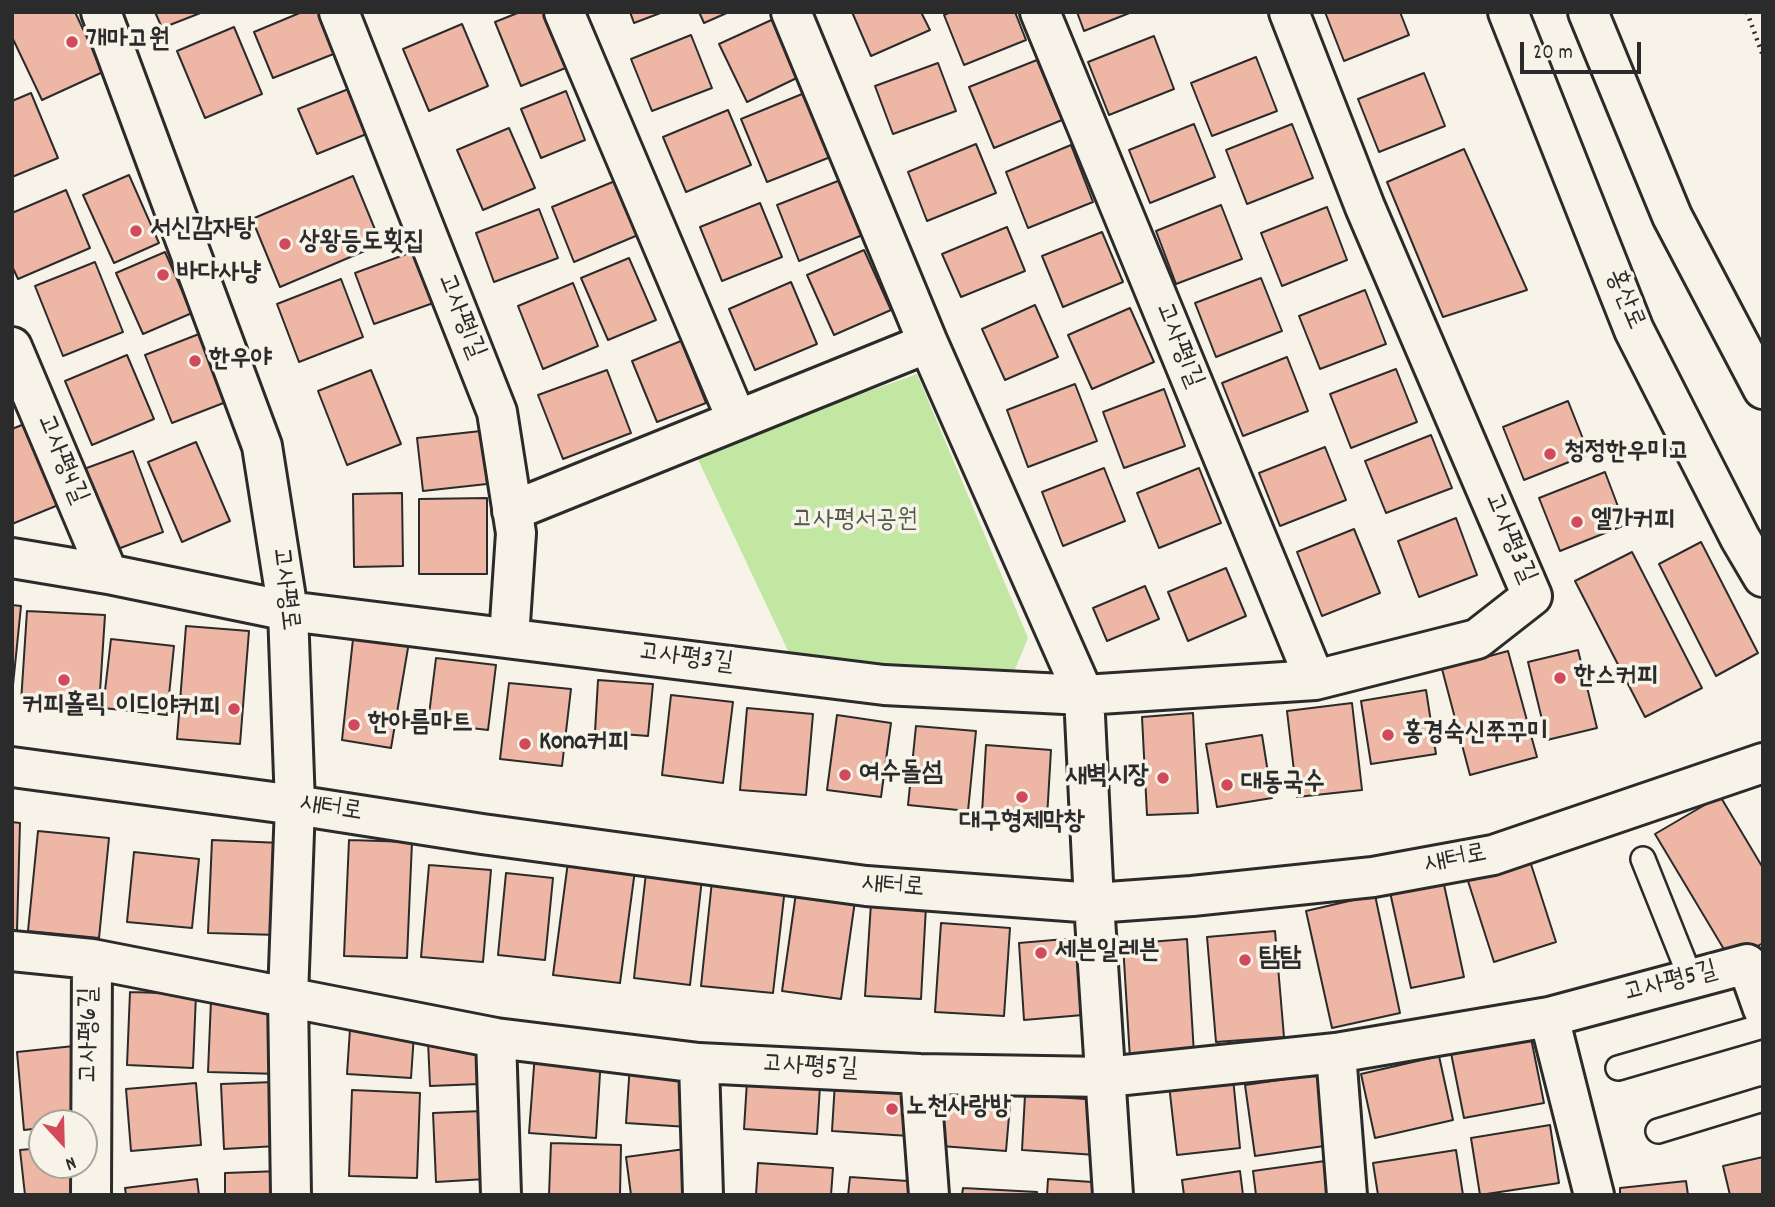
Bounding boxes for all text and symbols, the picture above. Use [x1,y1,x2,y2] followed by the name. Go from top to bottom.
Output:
[86,26,170,58] place label: 개마고원
[1523,28,1644,72] scale bar
[64,34,80,50] marker: 개마고원
[1533,39,1573,69] text: 20 m
[150,215,255,247] place label: 서신감자탕
[128,223,144,239] marker: 서신감자탕
[299,228,425,260] place label: 상왕등도횟집
[277,236,293,252] marker: 상왕등도횟집
[177,259,261,291] place label: 바다사냥
[1596,265,1650,335] street label: 홍산로
[155,267,171,283] marker: 바다사냥
[428,270,490,364] street label: 고사평1길
[1146,299,1208,393] street label: 고사평1길
[209,345,272,377] place label: 한우야
[187,353,203,369] marker: 한우야
[27,410,93,510] street label: 고사평4길
[1564,438,1690,470] place label: 청정한우미고
[1542,446,1558,462] marker: 청정한우미고
[1475,489,1541,589] street label: 고사평3길
[792,506,918,538] park label: 고사평서공원
[1591,506,1675,538] place label: 엘가커피
[1569,514,1585,530] marker: 엘가커피
[262,546,304,632] street label: 고사평로
[637,639,735,681] street label: 고사평3길
[1574,662,1658,694] place label: 한스커피
[1552,670,1568,686] marker: 한스커피
[56,672,72,688] marker: 커피홀릭
[22,691,106,723] place label: 커피홀릭
[115,693,220,725] place label: 이디야커피
[226,701,242,717] marker: 이디야커피
[368,709,473,741] place label: 한아름마트
[346,717,362,733] marker: 한아름마트
[1402,719,1548,751] place label: 홍경숙신쭈꾸미
[1380,727,1396,743] marker: 홍경숙신쭈꾸미
[539,728,629,760] place label: Kona커피
[517,736,533,752] marker: Kona커피
[859,759,943,791] place label: 여수돌섬
[1065,762,1149,794] place label: 새벽시장
[837,767,853,783] marker: 여수돌섬
[1241,769,1325,801] place label: 대동국수
[1155,770,1171,786] marker: 새벽시장
[1219,777,1235,793] marker: 대동국수
[1014,789,1030,805] marker: 대구형제막창
[298,790,364,830] street label: 새터로
[959,808,1085,840] place label: 대구형제막창
[1422,840,1490,882] street label: 새터로
[860,870,926,906] street label: 새터로
[1055,937,1160,969] place label: 세븐일레븐
[1259,944,1301,976] place label: 탐탐
[1033,945,1049,961] marker: 세븐일레븐
[1237,952,1253,968] marker: 탐탐
[1621,957,1721,1011] street label: 고사평5길
[75,987,107,1083] street label: 고사평6길
[761,1051,859,1087] street label: 고사평5길
[906,1093,1011,1125] place label: 노천사랑방
[884,1101,900,1117] marker: 노천사랑방
[28,1109,98,1179] north arrow
[61,1148,80,1176] text: N

